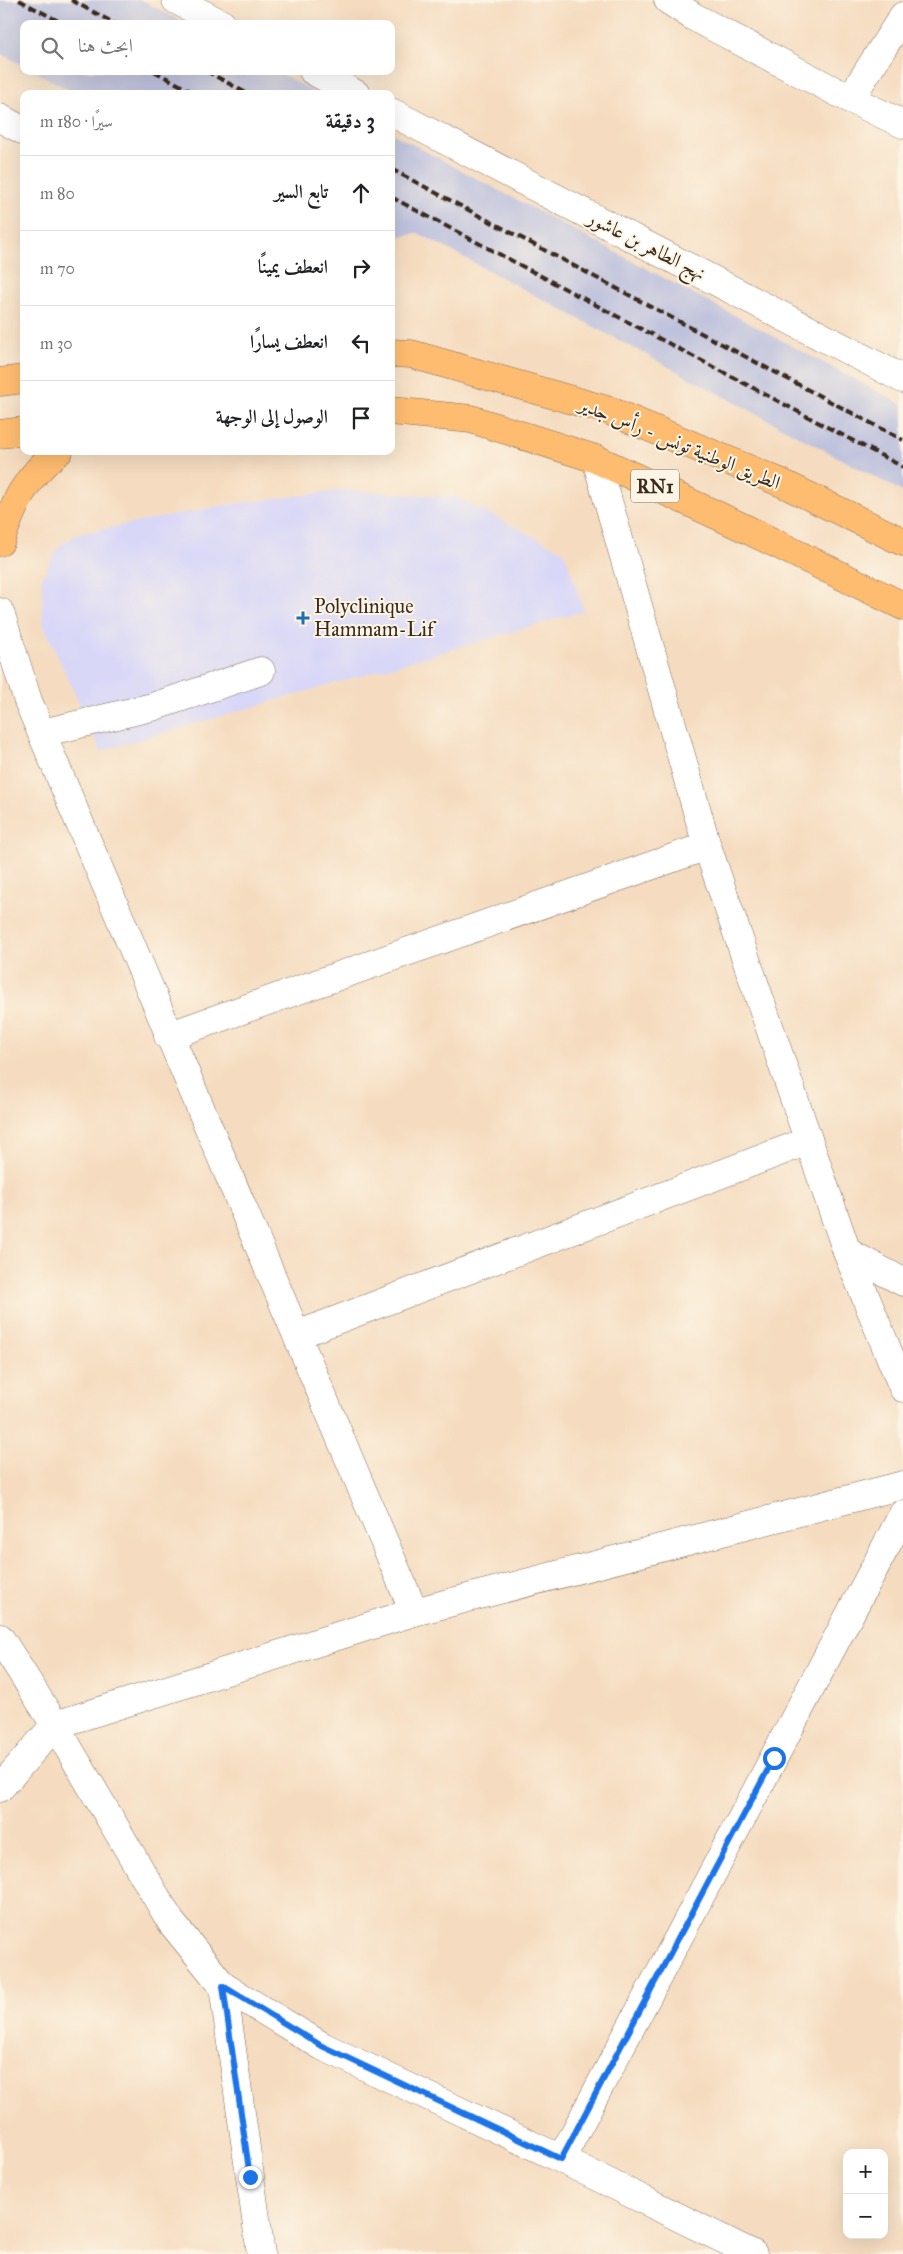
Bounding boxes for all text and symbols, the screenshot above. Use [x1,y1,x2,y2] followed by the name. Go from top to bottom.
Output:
[20,20,395,75] search box
[38,34,66,62] icon: search
[78,34,133,57] text: ابحث هنا
[325,108,375,134] text: 3 دقيقة
[40,112,113,131] text: سيرًا · 180 m
[347,179,375,207] icon: ahead
[274,180,328,203] text: تابع السير
[40,184,75,203] text: 80 m
[579,204,710,290] street label: نهج الطاهر بن عاشور
[347,254,375,282] icon: right
[258,255,328,278] text: انعطف يمينًا
[40,259,75,278] text: 70 m
[347,329,375,357] icon: left
[250,330,328,353] text: انعطف يسارًا
[40,334,73,353] text: 30 m
[573,389,785,496] street label: الطريق الوطنية تونس - رأس جدير
[347,404,375,432] icon: arrive
[216,405,328,428] text: الوصول إلى الوجهة
[631,470,679,502] road number: RN1
[314,594,437,641] place label: Polyclinique Hammam-Lif
[296,611,310,625] marker: Polyclinique Hammam-Lif
[763,1747,786,1770] route start
[843,2149,888,2239] map controls
[843,2149,888,2194] button: +
[239,2166,262,2189] route end
[843,2194,888,2239] button: −

